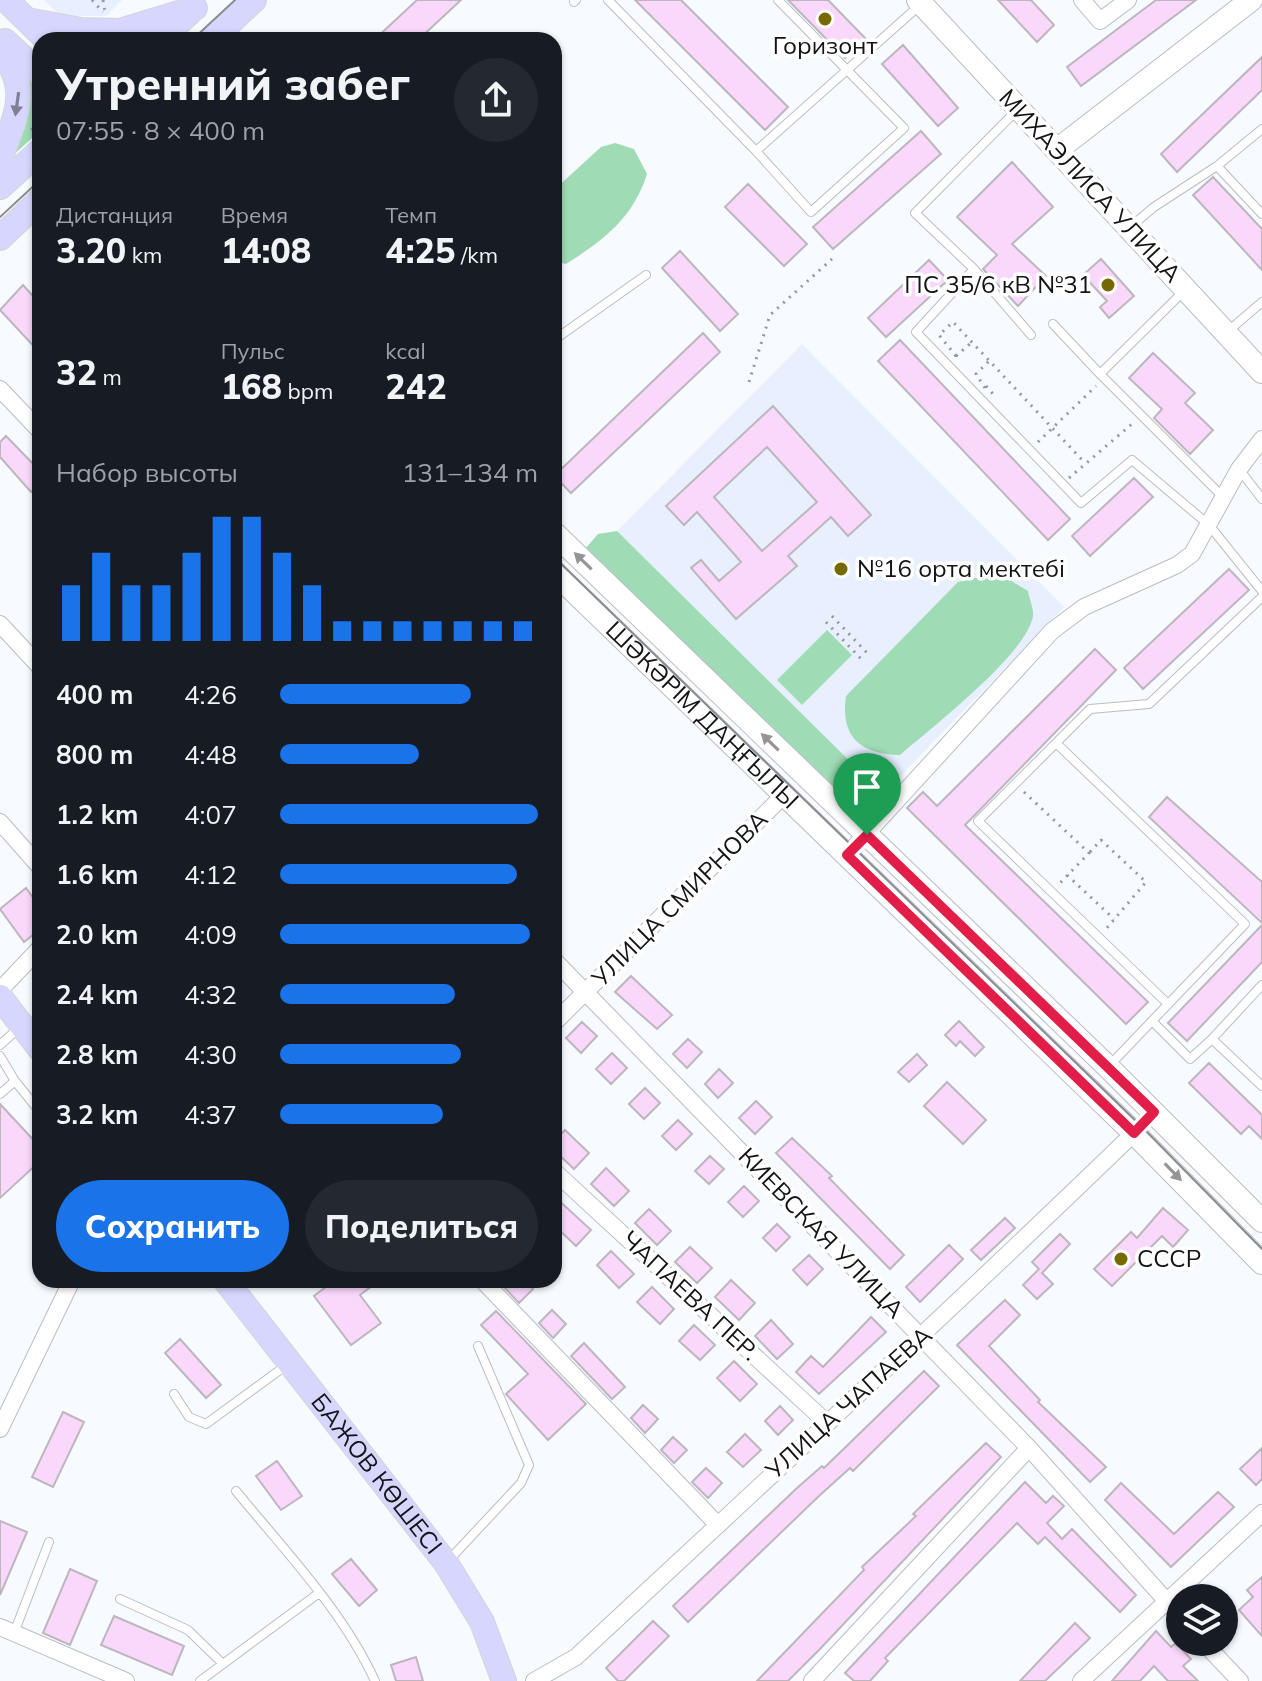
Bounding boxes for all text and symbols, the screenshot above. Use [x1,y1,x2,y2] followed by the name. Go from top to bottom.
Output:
[816,10,834,28] marker: Горизонт
[773,30,877,60] place label: Горизонт
[56,56,410,111] text: Утренний забег
[454,58,538,142] button: share
[993,83,1188,288] street label: МИХАЭЛИСА УЛИЦА
[11,92,24,117] one-way arrow
[56,114,265,147] text: 07:55 · 8 × 400 m
[56,201,173,229] text: Дистанция
[221,201,288,229] text: Время
[385,201,437,229] text: Темп
[56,229,126,272] text: 3.20
[221,229,311,272] text: 14:08
[385,229,455,272] text: 4:25
[126,241,162,269] text: km
[455,241,498,269] text: /km
[904,269,1092,299] place label: ПС 35/6 кВ №31
[1099,276,1117,294] marker: ПС 35/6 кВ №31
[221,337,285,365] text: Пульс
[385,337,426,365] text: kcal
[56,351,97,394] text: 32
[97,363,122,391] text: m
[221,365,282,408] text: 168
[385,365,447,408] text: 242
[282,377,333,405] text: bpm
[56,456,238,489] text: Набор высоты
[402,456,538,489] text: 131–134 m
[574,552,593,571] one-way arrow
[857,553,1065,583] place label: №16 орта мектебі
[832,560,850,578] marker: №16 орта мектебі
[600,614,806,815] street label: ШӘКӘРІМ ДАҢҒЫЛЫ
[56,678,133,711] text: 400 m
[184,678,237,711] text: 4:26
[761,733,780,751] one-way arrow
[56,738,133,771] text: 800 m
[184,738,237,771] text: 4:48
[833,753,901,835] pin
[845,765,889,809] icon: arrive
[56,798,139,831] text: 1.2 km
[184,798,237,831] text: 4:07
[584,804,774,993] street label: УЛИЦА СМИРНОВА
[56,858,139,891] text: 1.6 km
[184,858,237,891] text: 4:12
[56,918,139,951] text: 2.0 km
[184,918,237,951] text: 4:09
[56,978,139,1011] text: 2.4 km
[184,978,237,1011] text: 4:32
[56,1038,139,1071] text: 2.8 km
[184,1038,237,1071] text: 4:30
[56,1098,139,1131] text: 3.2 km
[184,1098,237,1131] text: 4:37
[733,1141,911,1324] street label: КИЕВСКАЯ УЛИЦА
[1163,1162,1181,1181] one-way arrow
[56,1180,289,1272] button: Сохранить
[305,1180,538,1272] button: Поделиться
[616,1224,766,1366] street label: ЧАПАЕВА ПЕР.
[1137,1243,1201,1273] place label: СССР
[1112,1250,1130,1268] marker: СССР
[758,1319,938,1485] street label: УЛИЦА ЧАПАЕВА
[305,1387,449,1560] street label: БАЖОВ КӨШЕСІ
[1166,1584,1238,1656] map controls
[1166,1584,1238,1656] button: layers

